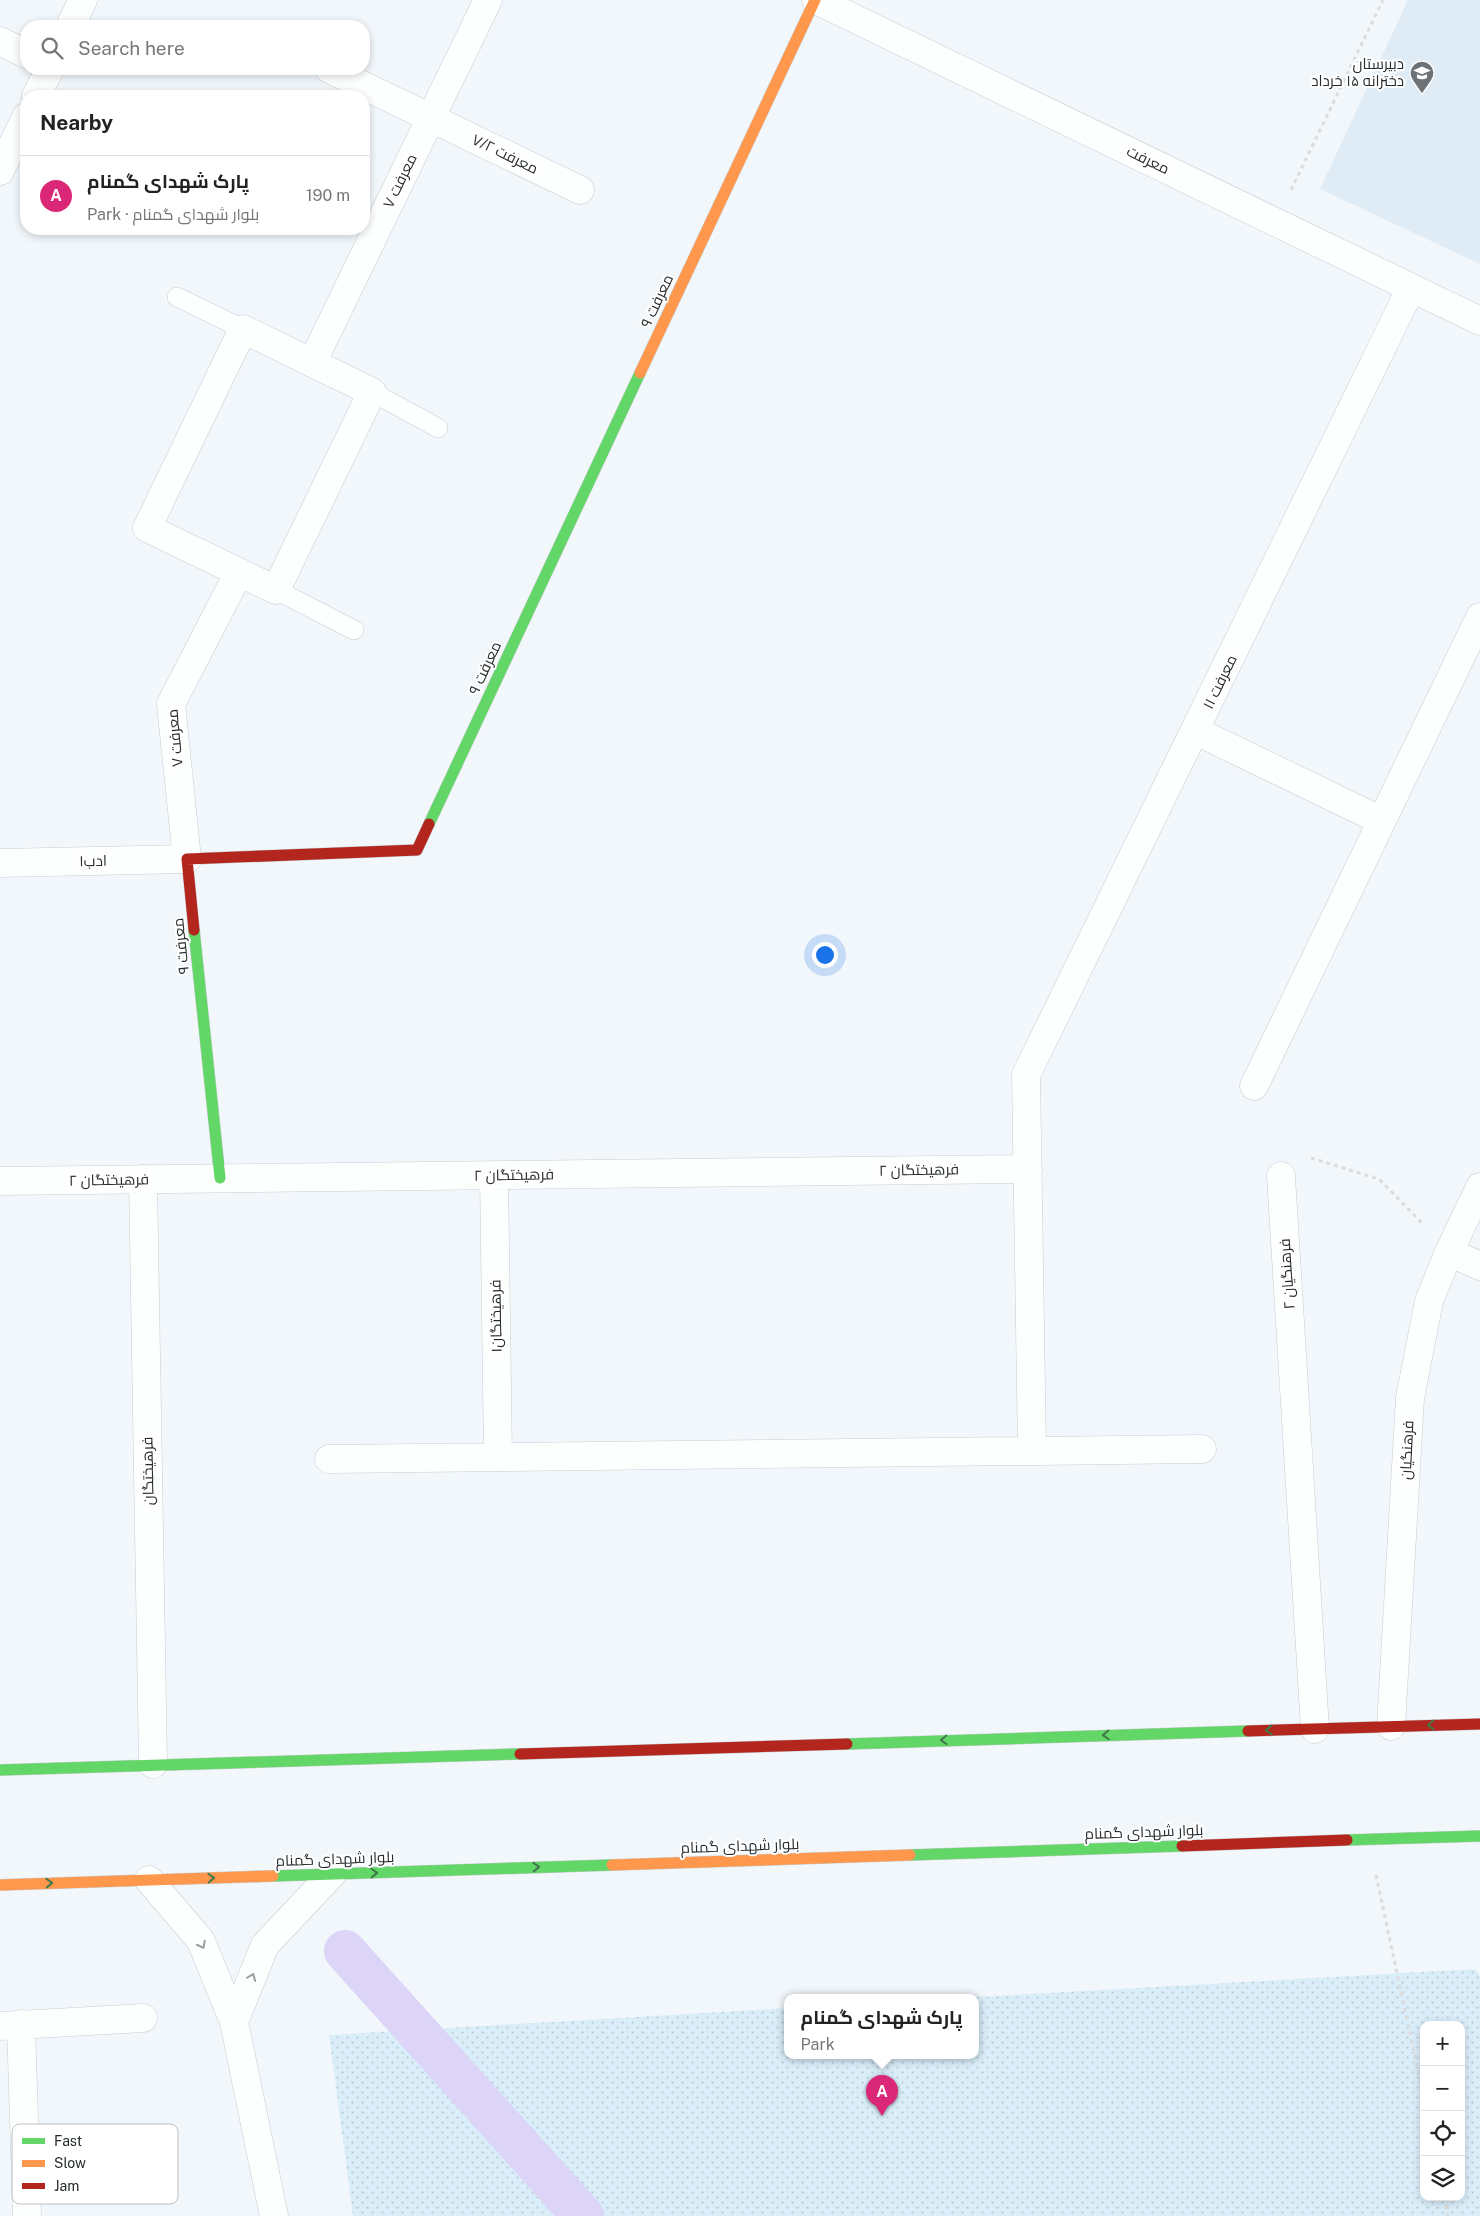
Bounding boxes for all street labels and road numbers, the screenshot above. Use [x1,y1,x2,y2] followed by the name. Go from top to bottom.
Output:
[469,130,541,178] street label: معرفت ۷/۲
[1124,142,1172,178] street label: معرفت
[379,151,421,211] street label: معرفت ۷
[637,272,677,330] street label: معرفت ۹
[465,639,505,697] street label: معرفت ۹
[1199,652,1241,712] street label: معرفت ۱۱
[164,708,186,768] street label: معرفت ۷
[79,852,107,869] street label: ادب۱
[169,917,193,975] street label: معرفت ۹
[879,1160,959,1181] street label: فرهیختگان ۲
[474,1165,554,1186] street label: فرهیختگان ۲
[69,1170,149,1191] street label: فرهیختگان ۲
[1276,1238,1299,1310] street label: فرهنگیان ۲
[486,1279,507,1353] street label: فرهیختگان۱
[1396,1420,1419,1480] street label: فرهنگیان
[138,1437,159,1505] street label: فرهیختگان
[1084,1821,1204,1844] street label: بلوار شهدای گمنام
[680,1835,800,1858] street label: بلوار شهدای گمنام
[275,1848,395,1871] street label: بلوار شهدای گمنام

